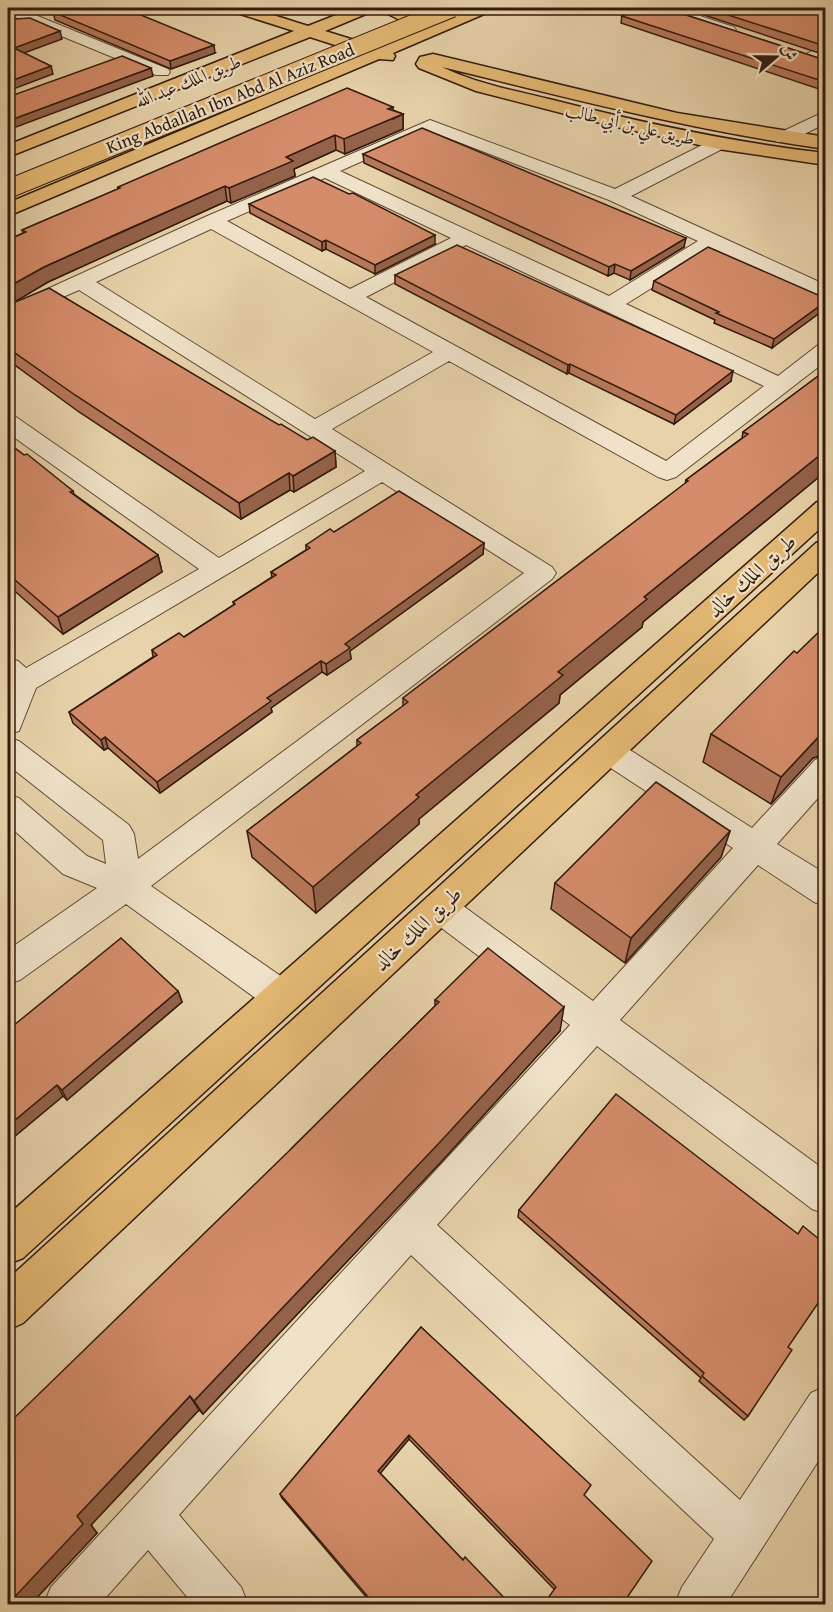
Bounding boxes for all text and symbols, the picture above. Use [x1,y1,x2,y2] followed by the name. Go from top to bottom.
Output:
[746,27,806,87] north arrow
[102,36,359,160] street label: King Abdallah Ibn Abd Al Aziz Road
[776,40,804,63] text: ش
[131,48,245,114] street label: طريق الملك عبد الله
[562,96,697,156] street label: طريق علي بن أبي طالب
[699,526,803,624] street label: طريق الملك خالد
[366,879,468,977] street label: طريق الملك خالد

